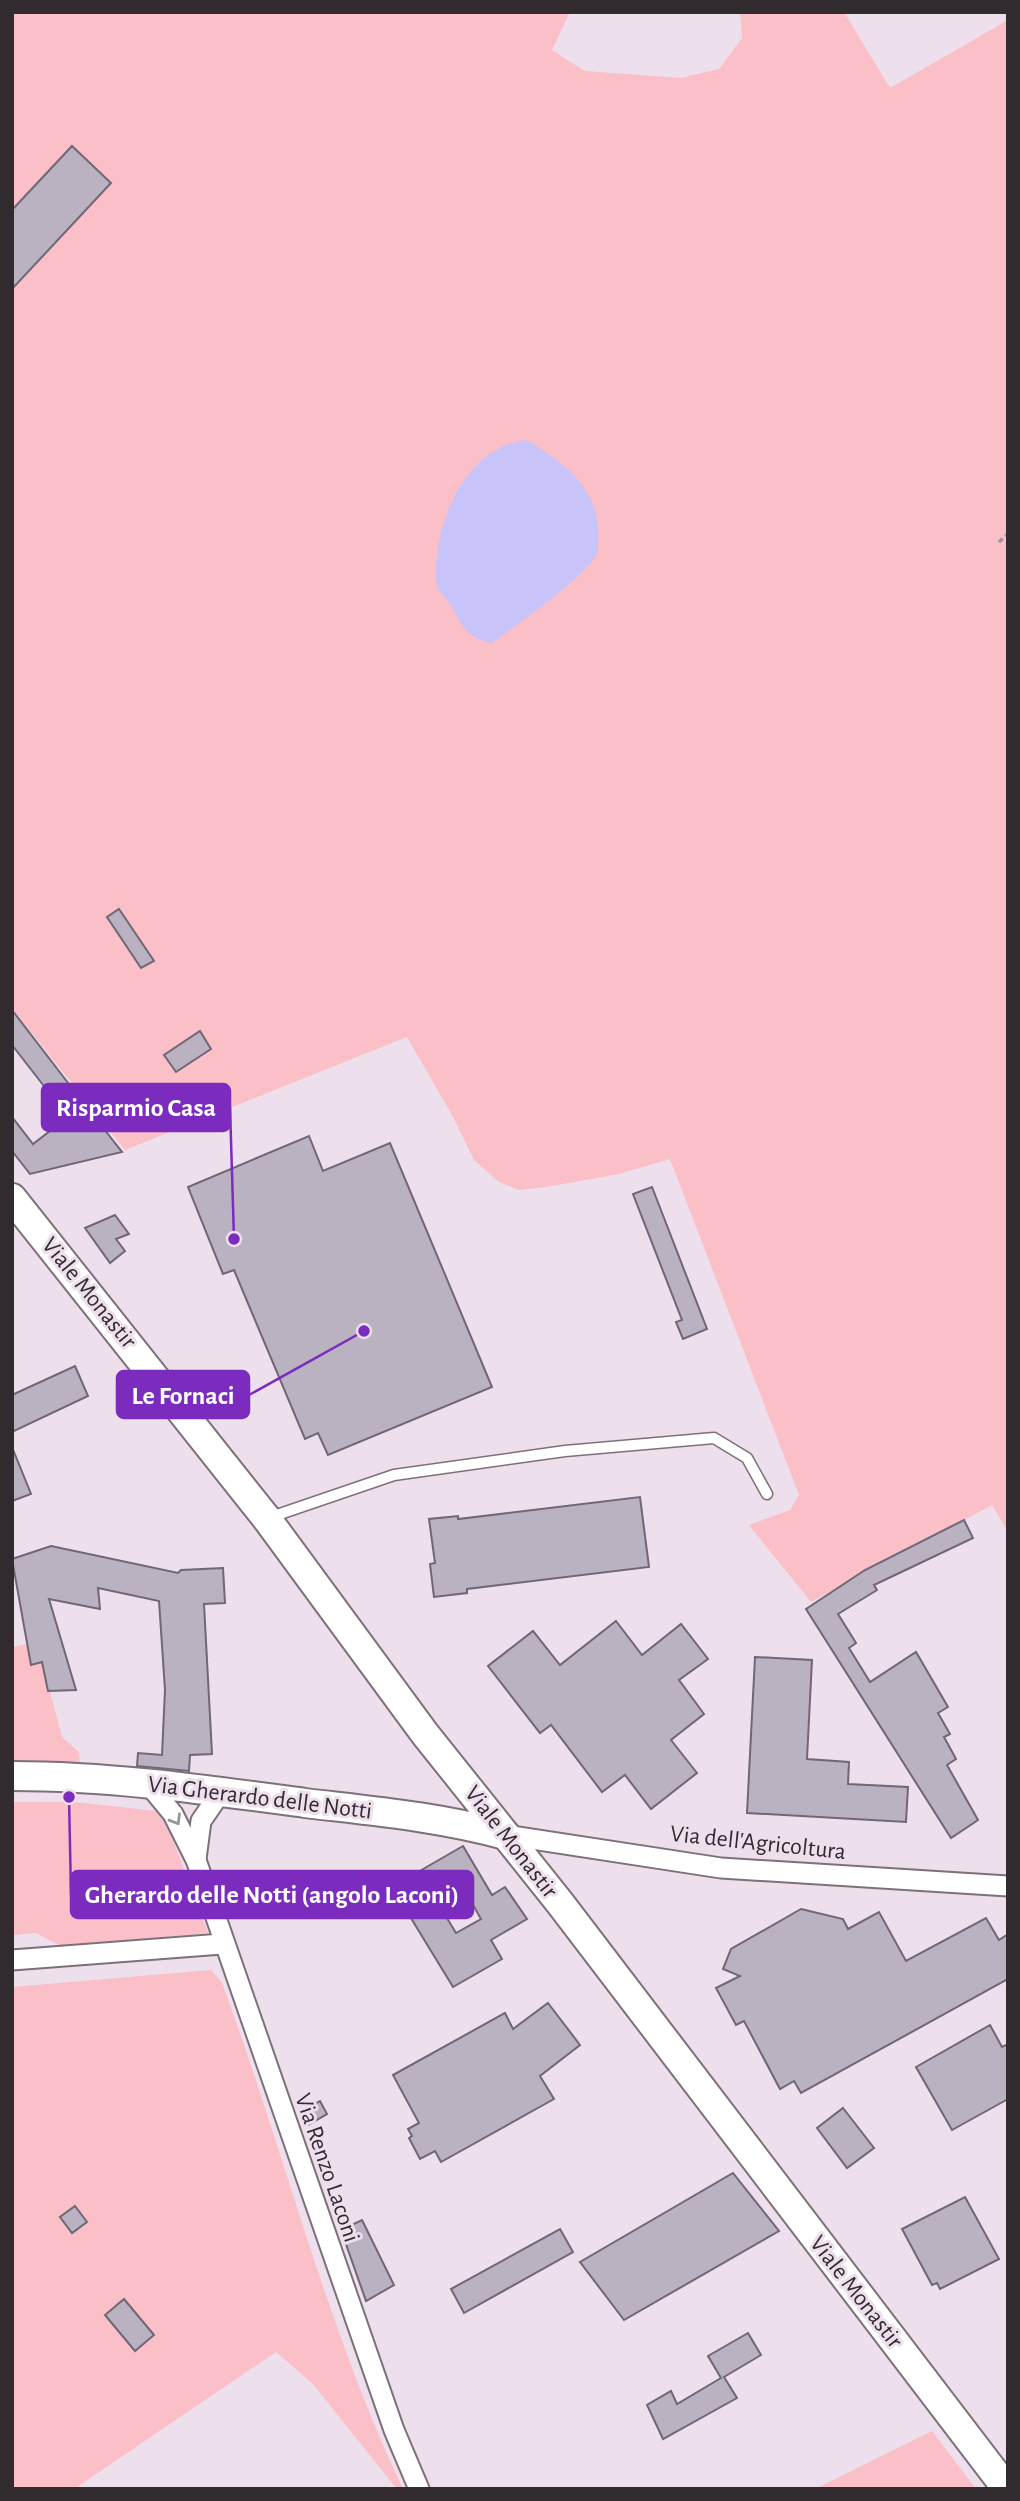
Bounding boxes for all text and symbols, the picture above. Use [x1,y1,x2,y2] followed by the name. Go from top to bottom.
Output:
[42,1084,230,1131] callout: Risparmio Casa
[56,1095,216,1121] text: Risparmio Casa
[37,1233,141,1353] street label: Viale Monastir
[117,1371,249,1418] callout: Le Fornaci
[131,1383,235,1409] text: Le Fornaci
[147,1772,373,1824] street label: Via Gherardo delle Notti
[460,1781,562,1903] street label: Viale Monastir
[168,1813,181,1826] one-way arrow
[669,1822,847,1864] street label: Via dell'Agricoltura
[71,1871,473,1918] callout: Gherardo delle Notti (angolo Laconi)
[85,1882,459,1908] text: Gherardo delle Notti (angolo Laconi)
[290,2091,364,2245] street label: Via Renzo Laconi
[805,2231,907,2353] street label: Viale Monastir

